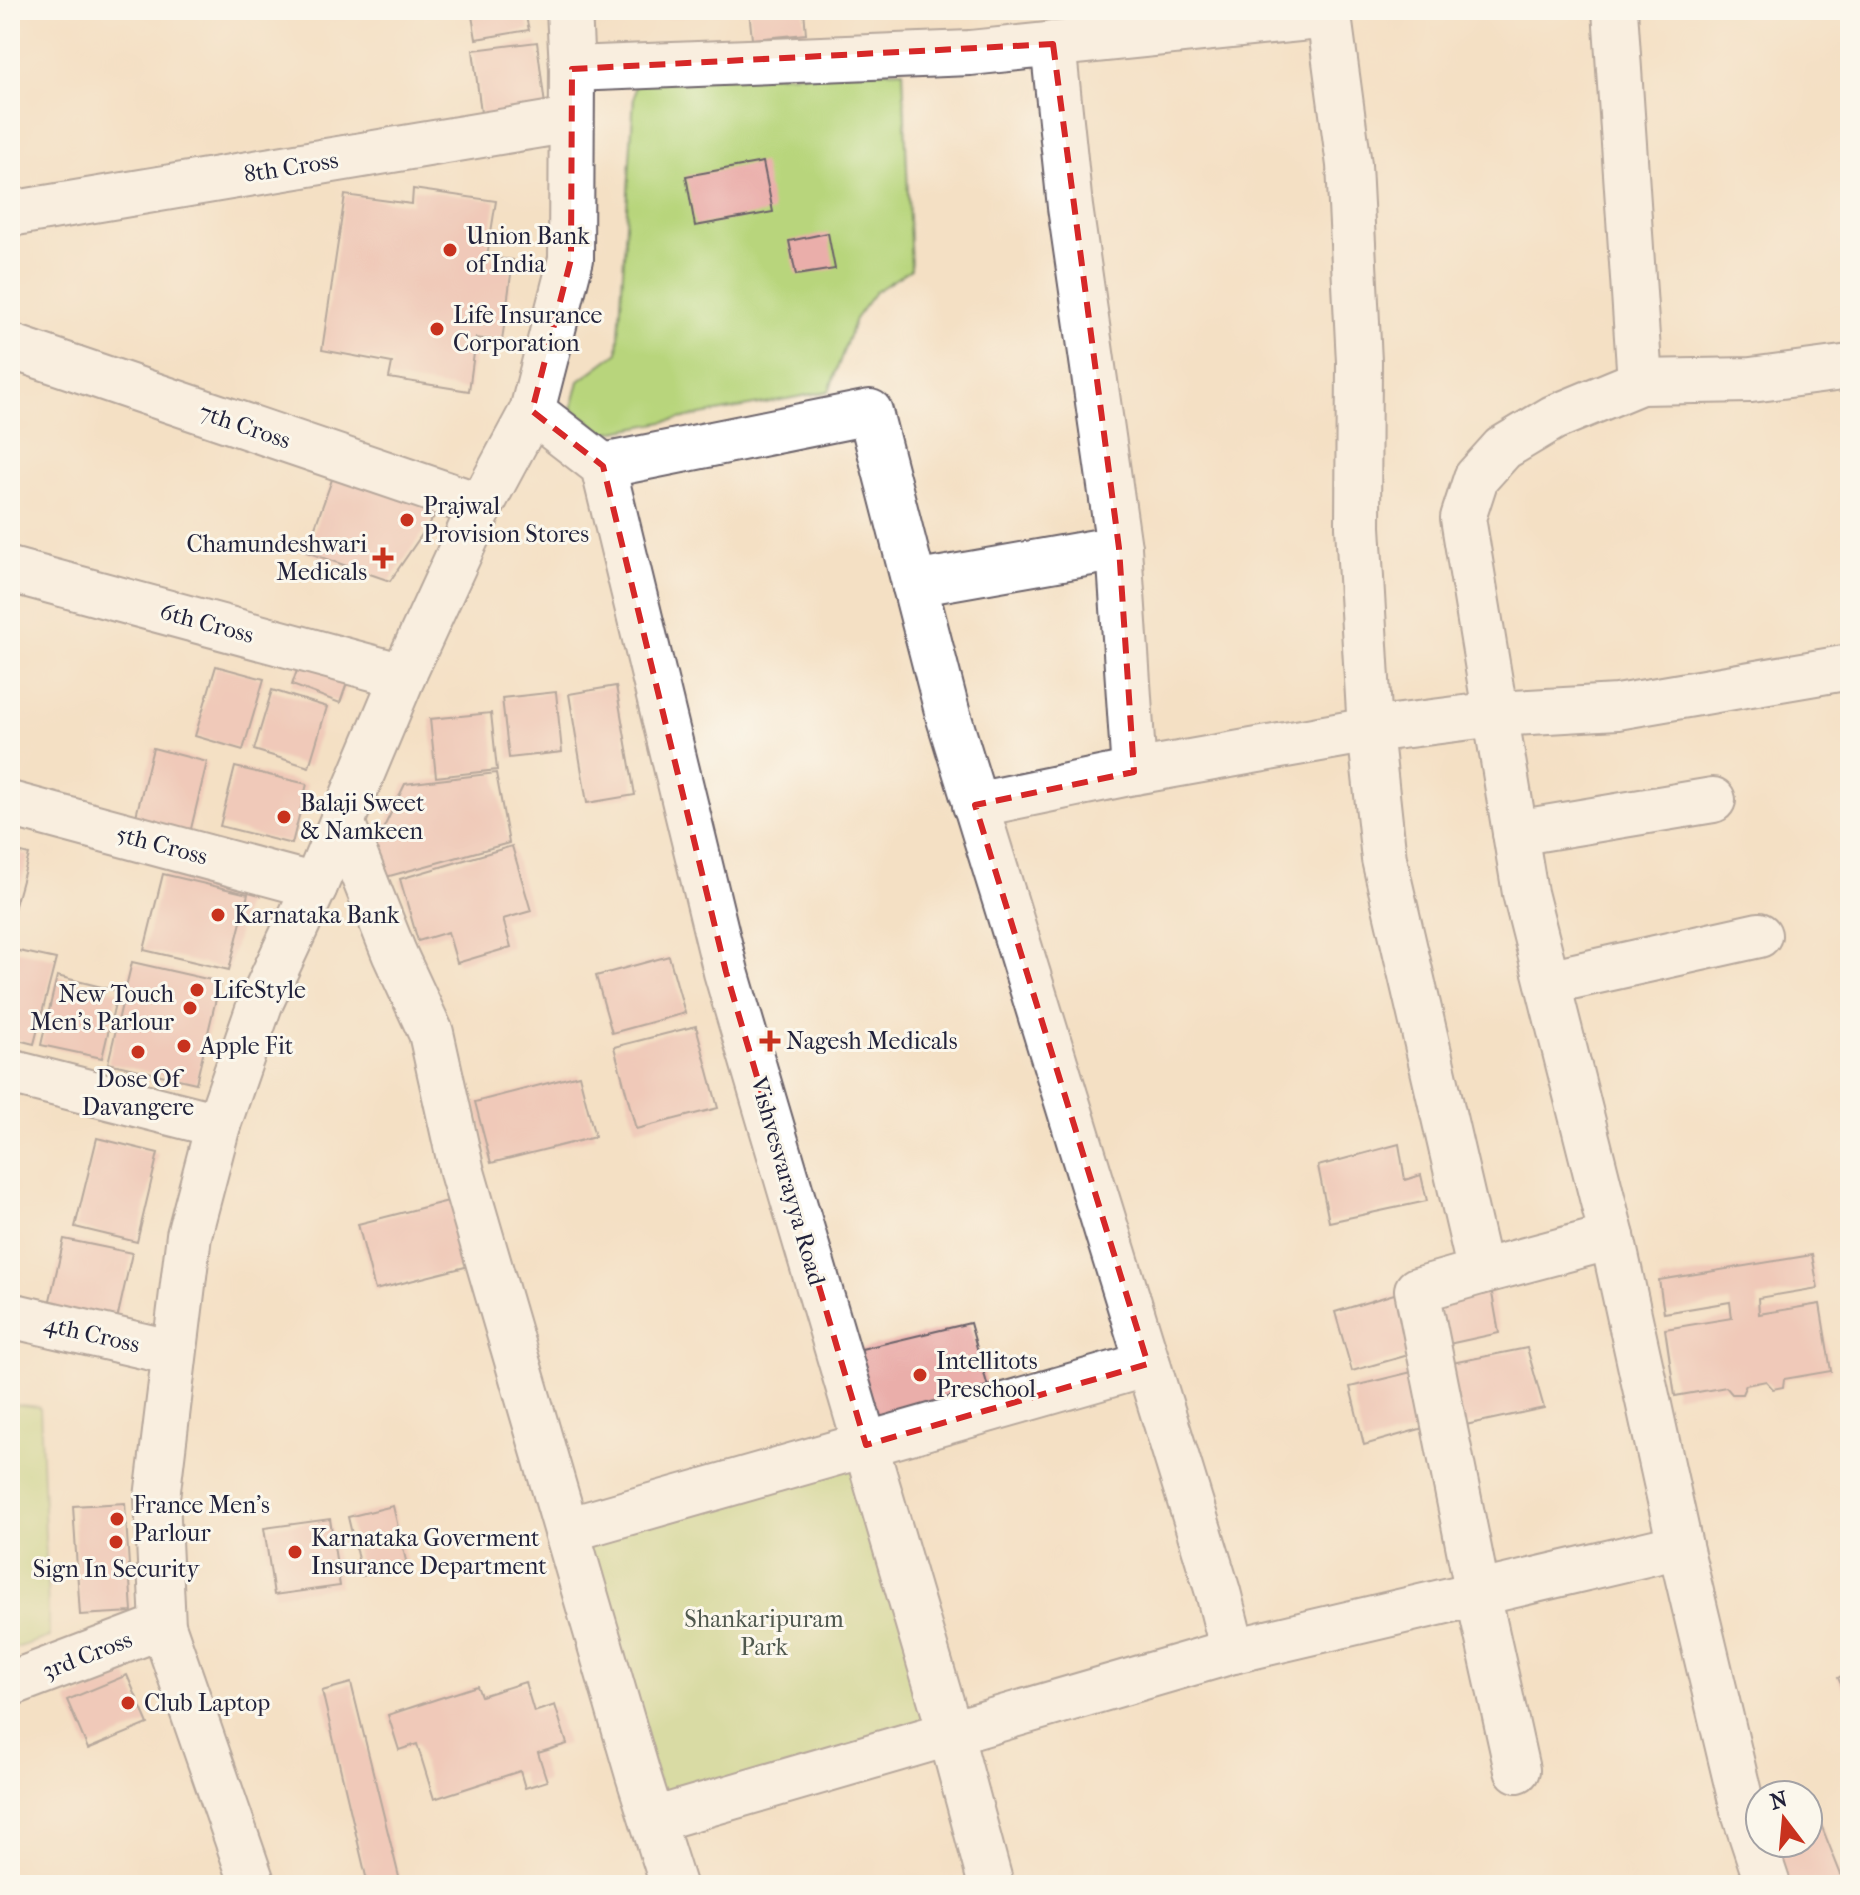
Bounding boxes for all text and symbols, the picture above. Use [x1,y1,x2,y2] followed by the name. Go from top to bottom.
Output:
[242,146,340,188] street label: 8th Cross
[466,222,590,278] place label: Union Bank of India
[441,241,459,259] marker: Union Bank of India
[453,301,603,357] place label: Life Insurance Corporation
[428,320,446,338] marker: Life Insurance Corporation
[196,397,294,455] street label: 7th Cross
[423,492,589,548] place label: Prajwal Provision Stores
[398,511,416,529] marker: Prajwal Provision Stores
[186,530,367,586] place label: Chamundeshwari Medicals
[374,549,392,567] marker: Chamundeshwari Medicals
[157,597,257,649] street label: 6th Cross
[300,789,425,845] place label: Balaji Sweet & Namkeen
[275,808,293,826] marker: Balaji Sweet & Namkeen
[113,819,211,871] street label: 5th Cross
[234,901,400,929] place label: Karnataka Bank
[209,906,227,924] marker: Karnataka Bank
[213,976,306,1004] place label: LifeStyle
[30,980,175,1036] place label: New Touch Men's Parlour
[188,981,206,999] marker: LifeStyle
[181,999,199,1017] marker: New Touch Men's Parlour
[786,1027,958,1055] place label: Nagesh Medicals
[199,1032,294,1060] place label: Apple Fit
[761,1032,779,1050] marker: Nagesh Medicals
[175,1037,193,1055] marker: Apple Fit
[129,1043,147,1061] marker: Dose Of Davangere
[82,1065,194,1121] place label: Dose Of Davangere
[745,1073,831,1289] street label: Vishvesvarayya Road
[41,1309,143,1359] street label: 4th Cross
[936,1347,1038,1403] place label: Intellitots Preschool
[911,1366,929,1384] marker: Intellitots Preschool
[133,1491,270,1547] place label: France Men's Parlour
[108,1510,126,1528] marker: France Men's Parlour
[311,1524,547,1580] place label: Karnataka Goverment Insurance Department
[107,1533,125,1551] marker: Sign In Security
[286,1543,304,1561] marker: Karnataka Goverment Insurance Department
[33,1555,201,1583] place label: Sign In Security
[684,1605,844,1661] park label: Shankaripuram Park
[38,1625,136,1685] street label: 3rd Cross
[144,1689,270,1717] place label: Club Laptop
[119,1694,137,1712] marker: Club Laptop
[1744,1779,1824,1859] north arrow
[1767,1786,1791,1816] text: N

